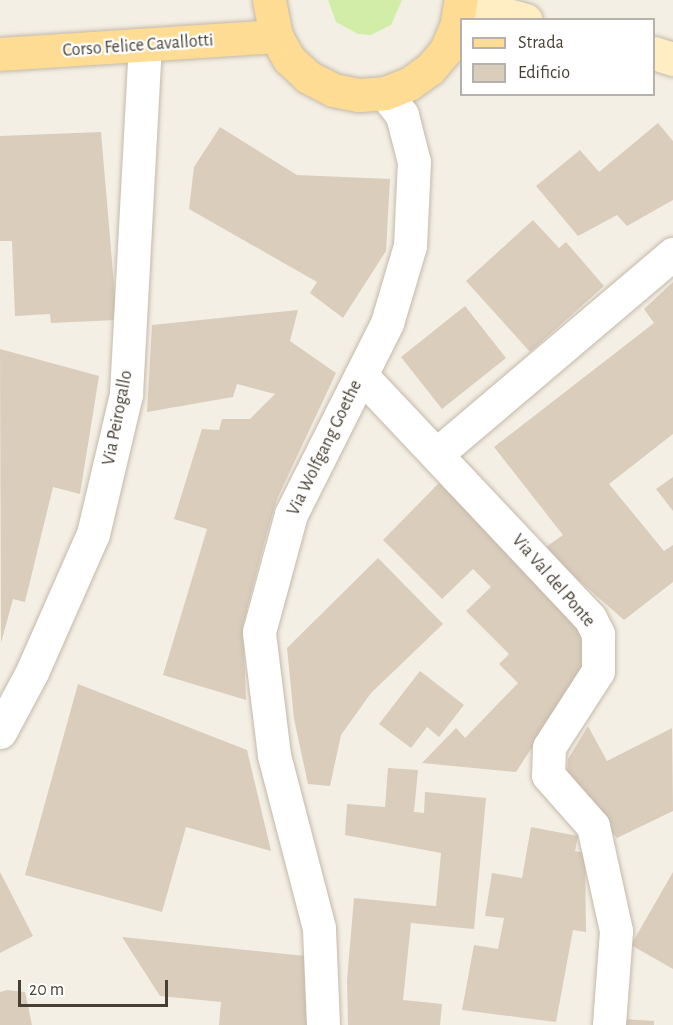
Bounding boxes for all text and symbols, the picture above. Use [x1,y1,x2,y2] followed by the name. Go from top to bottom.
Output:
[460,18,655,96] legend
[62,30,214,62] street label: Corso Felice Cavallotti
[518,34,564,52] text: Strada
[518,64,570,82] text: Edificio
[98,369,138,467] street label: Via Peirogallo
[283,377,367,519] street label: Via Wolfgang Goethe
[507,530,599,632] street label: Via Val del Ponte
[21,968,171,1006] scale bar
[29,981,64,999] text: 20 m

